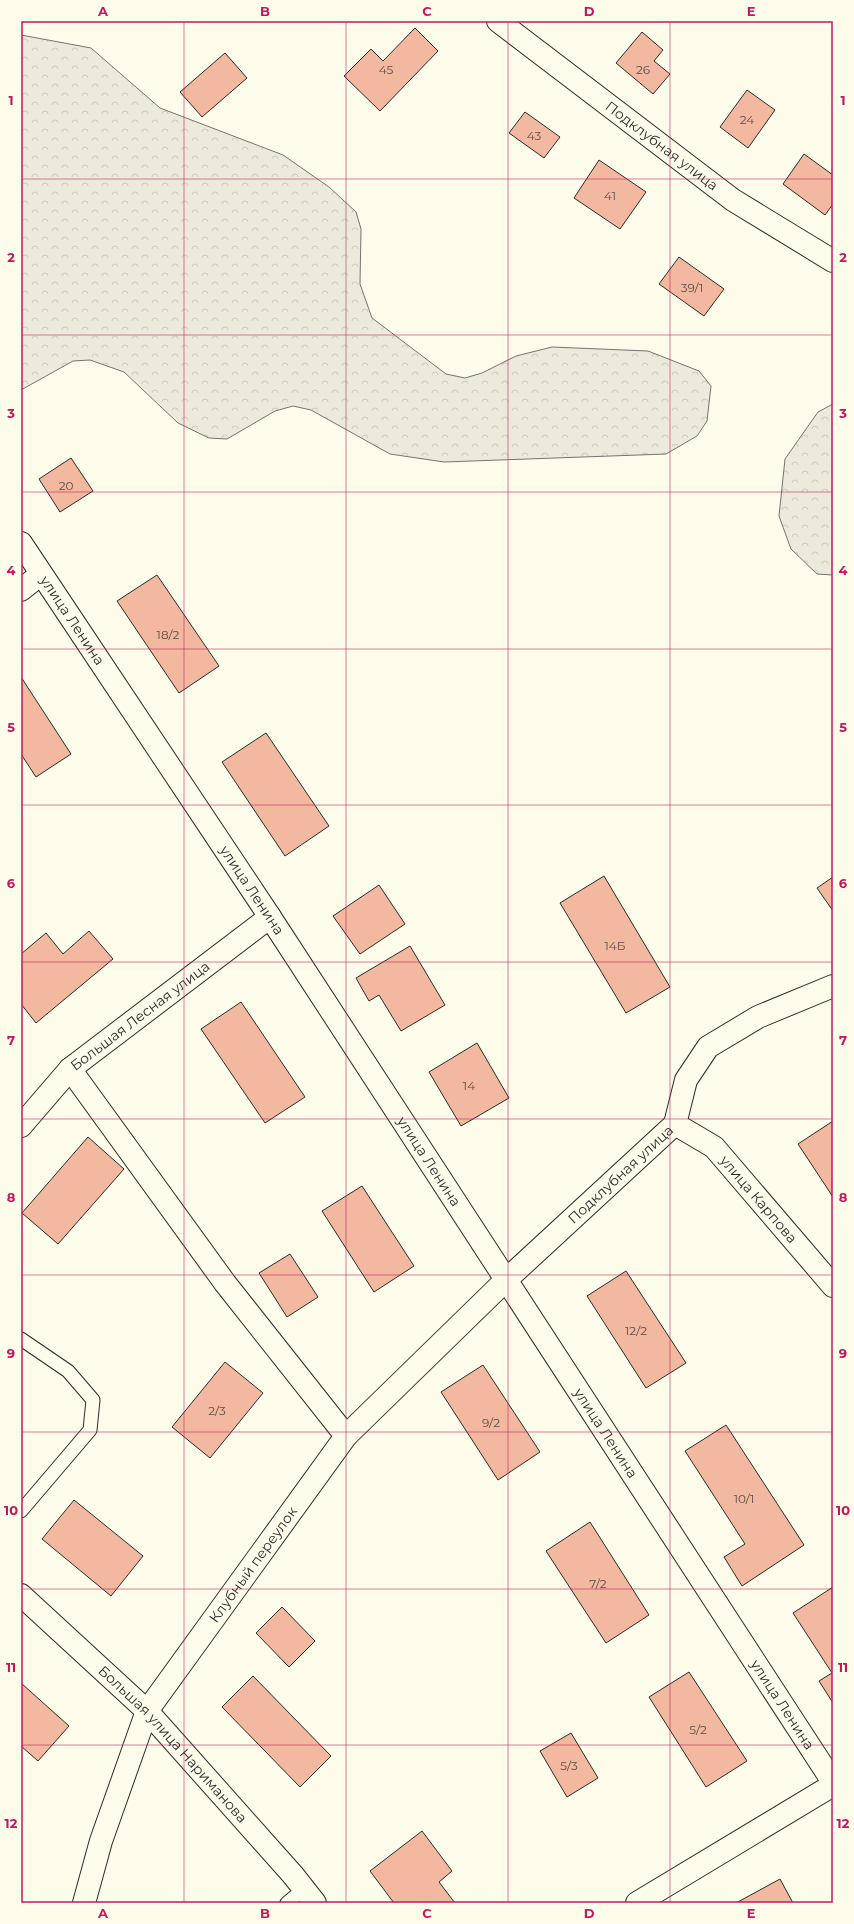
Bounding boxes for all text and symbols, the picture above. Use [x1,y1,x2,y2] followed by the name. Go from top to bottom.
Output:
[97,3,109,19] text: A
[260,3,270,19] text: B
[422,3,432,19] text: C
[584,3,595,19] text: D
[747,3,756,19] text: E
[379,62,394,77] house number: 45
[636,62,650,77] house number: 26
[8,92,14,108] text: 1
[840,92,846,108] text: 1
[602,97,722,195] street label: Подклубная улица
[740,112,754,127] house number: 24
[527,128,541,143] house number: 43
[604,188,616,203] house number: 41
[7,249,15,265] text: 2
[839,249,847,265] text: 2
[681,280,703,295] house number: 39/1
[6,405,15,421] text: 3
[838,405,847,421] text: 3
[59,478,73,493] house number: 20
[7,562,16,578] text: 4
[839,562,848,578] text: 4
[36,571,109,669] street label: улица Ленина
[157,627,180,642] house number: 18/2
[7,719,15,735] text: 5
[839,719,847,735] text: 5
[215,841,288,938] street label: улица Ленина
[7,875,16,891] text: 6
[839,875,848,891] text: 6
[605,938,626,953] house number: 14Б
[67,957,213,1075] street label: Большая Лесная улица
[7,1032,15,1048] text: 7
[839,1032,847,1048] text: 7
[463,1078,475,1093] house number: 14
[393,1112,465,1210] street label: улица Ленина
[564,1121,677,1227] street label: Подклубная улица
[715,1151,801,1247] street label: улица Карпова
[7,1189,16,1205] text: 8
[839,1189,848,1205] text: 8
[625,1323,647,1338] house number: 12/2
[7,1345,15,1361] text: 9
[839,1345,847,1361] text: 9
[569,1384,642,1481] street label: улица Ленина
[208,1403,226,1418] house number: 2/3
[482,1415,500,1430] house number: 9/2
[734,1491,754,1506] house number: 10/1
[4,1502,18,1518] text: 10
[836,1502,850,1518] text: 10
[205,1503,301,1626] street label: Клубный переулок
[589,1576,607,1591] house number: 7/2
[746,1655,818,1753] street label: улица Ленина
[6,1659,16,1675] text: 11
[838,1659,848,1675] text: 11
[94,1662,251,1826] street label: Большая улица Нариманова
[689,1722,707,1737] house number: 5/2
[560,1758,578,1773] house number: 5/3
[5,1815,18,1831] text: 12
[837,1815,850,1831] text: 12
[97,1905,109,1921] text: A
[260,1905,270,1921] text: B
[422,1905,432,1921] text: C
[584,1905,595,1921] text: D
[747,1905,756,1921] text: E

